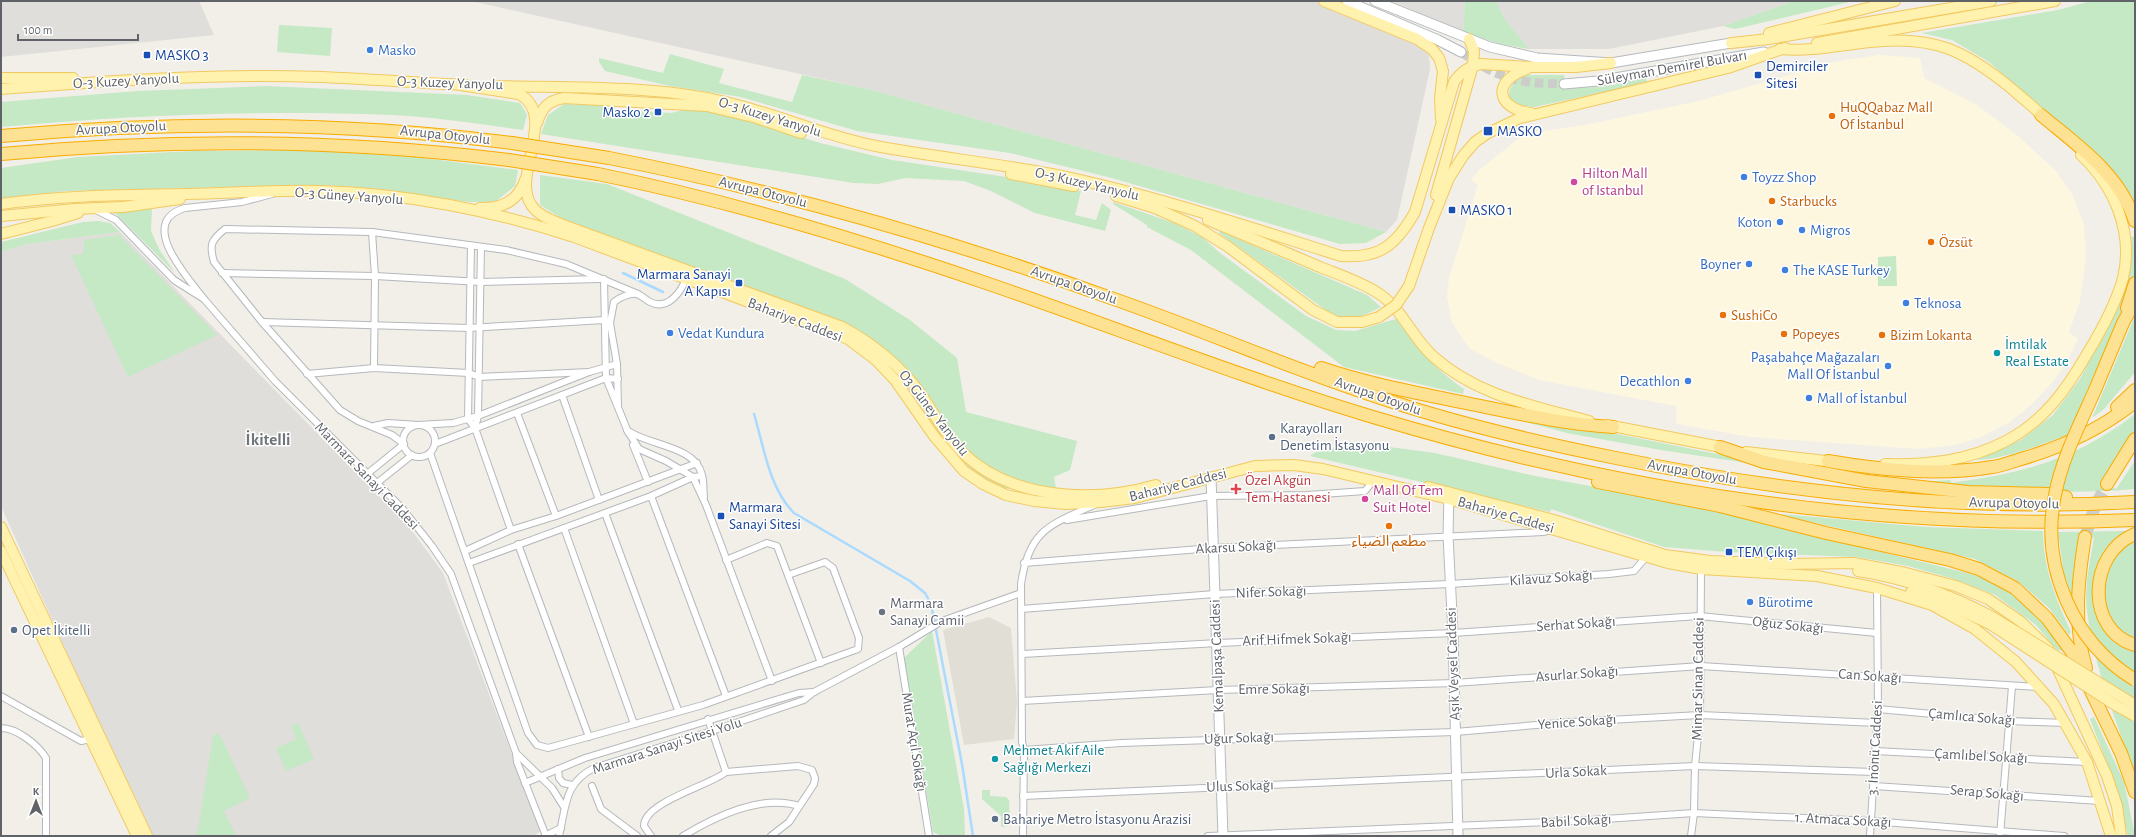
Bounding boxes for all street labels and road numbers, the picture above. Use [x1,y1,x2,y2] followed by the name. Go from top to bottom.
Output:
[1596,47,1748,89] street label: Süleyman Demirel Bulvarı
[73,71,180,91] street label: O-3 Kuzey Yanyolu
[397,74,504,92] street label: O-3 Kuzey Yanyolu
[717,94,823,140] street label: O-3 Kuzey Yanyolu
[75,118,167,138] street label: Avrupa Otoyolu
[399,123,491,147] street label: Avrupa Otoyolu
[1034,165,1141,203] street label: O-3 Kuzey Yanyolu
[717,174,809,210] street label: Avrupa Otoyolu
[294,185,404,207] street label: O-3 Güney Yanyolu
[1029,263,1120,307] street label: Avrupa Otoyolu
[746,295,844,345] street label: Bahariye Caddesi
[896,367,972,459] street label: O3 Güney Yanyolu
[1333,374,1424,418] street label: Avrupa Otoyolu
[312,419,422,533] street label: Marmara Sanayi Caddesi
[1646,457,1738,487] street label: Avrupa Otoyolu
[1128,466,1228,504] street label: Bahariye Caddesi
[1456,494,1556,536] street label: Bahariye Caddesi
[1969,495,2060,511] street label: Avrupa Otoyolu
[1195,537,1277,557] street label: Akarsu Sokağı
[1509,568,1593,588] street label: Kilavuz Sokağı
[1235,583,1307,601] street label: Nifer Sokağı
[1208,599,1226,713] street label: Kemalpaşa Caddesi
[1444,607,1462,721] street label: Aşık Veysel Caddesi
[1536,614,1616,634] street label: Serhat Sokağı
[1752,614,1824,636] street label: Oğuz Sokağı
[1689,617,1707,741] street label: Mimar Sinan Caddesi
[1242,630,1352,648] street label: Arif Hifmek Sokağı
[1535,664,1619,684] street label: Asurlar Sokağı
[1838,666,1902,686] street label: Can Sokağı
[1238,681,1310,697] street label: Emre Sokağı
[899,691,929,793] street label: Murat Açıl Sokağı
[1863,700,1885,796] street label: 3. İnönü Caddesi
[1928,706,2016,728] street label: Çamlıca Sokağı
[1537,712,1617,732] street label: Yenice Sokağı
[590,715,744,777] street label: Marmara Sanayi Sitesi Yolu
[1204,729,1274,747] street label: Uğur Sokağı
[1934,746,2028,766] street label: Çamlıbel Sokağı
[1545,763,1607,781] street label: Urla Sokak
[1206,777,1274,795] street label: Ulus Sokağı
[1949,782,2025,804] street label: Serap Sokağı
[1794,810,1892,830] street label: 1. Atmaca Sokağı
[1540,812,1612,830] street label: Babil Sokağı

